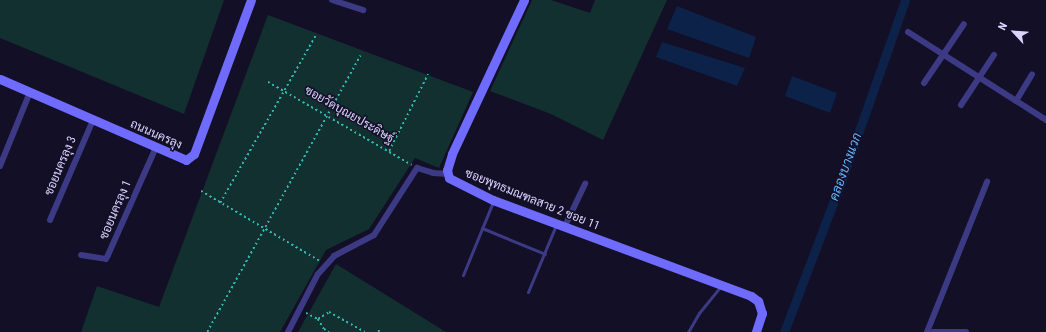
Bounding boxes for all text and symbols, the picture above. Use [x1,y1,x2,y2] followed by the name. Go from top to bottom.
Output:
[994,12,1034,52] north arrow
[995,21,1010,32] text: N
[302,84,396,146] street label: ซอยวัดบุณยประดิษฐ์
[128,117,184,153] street label: ถนนนครลุง
[826,131,866,203] water label: คลองบางแวก
[42,134,80,198] street label: ซอยนครลุง 3
[462,166,602,234] street label: ซอยพุทธมณฑลสาย 2 ซอย 11
[97,178,135,242] street label: ซอยนครลุง 1

